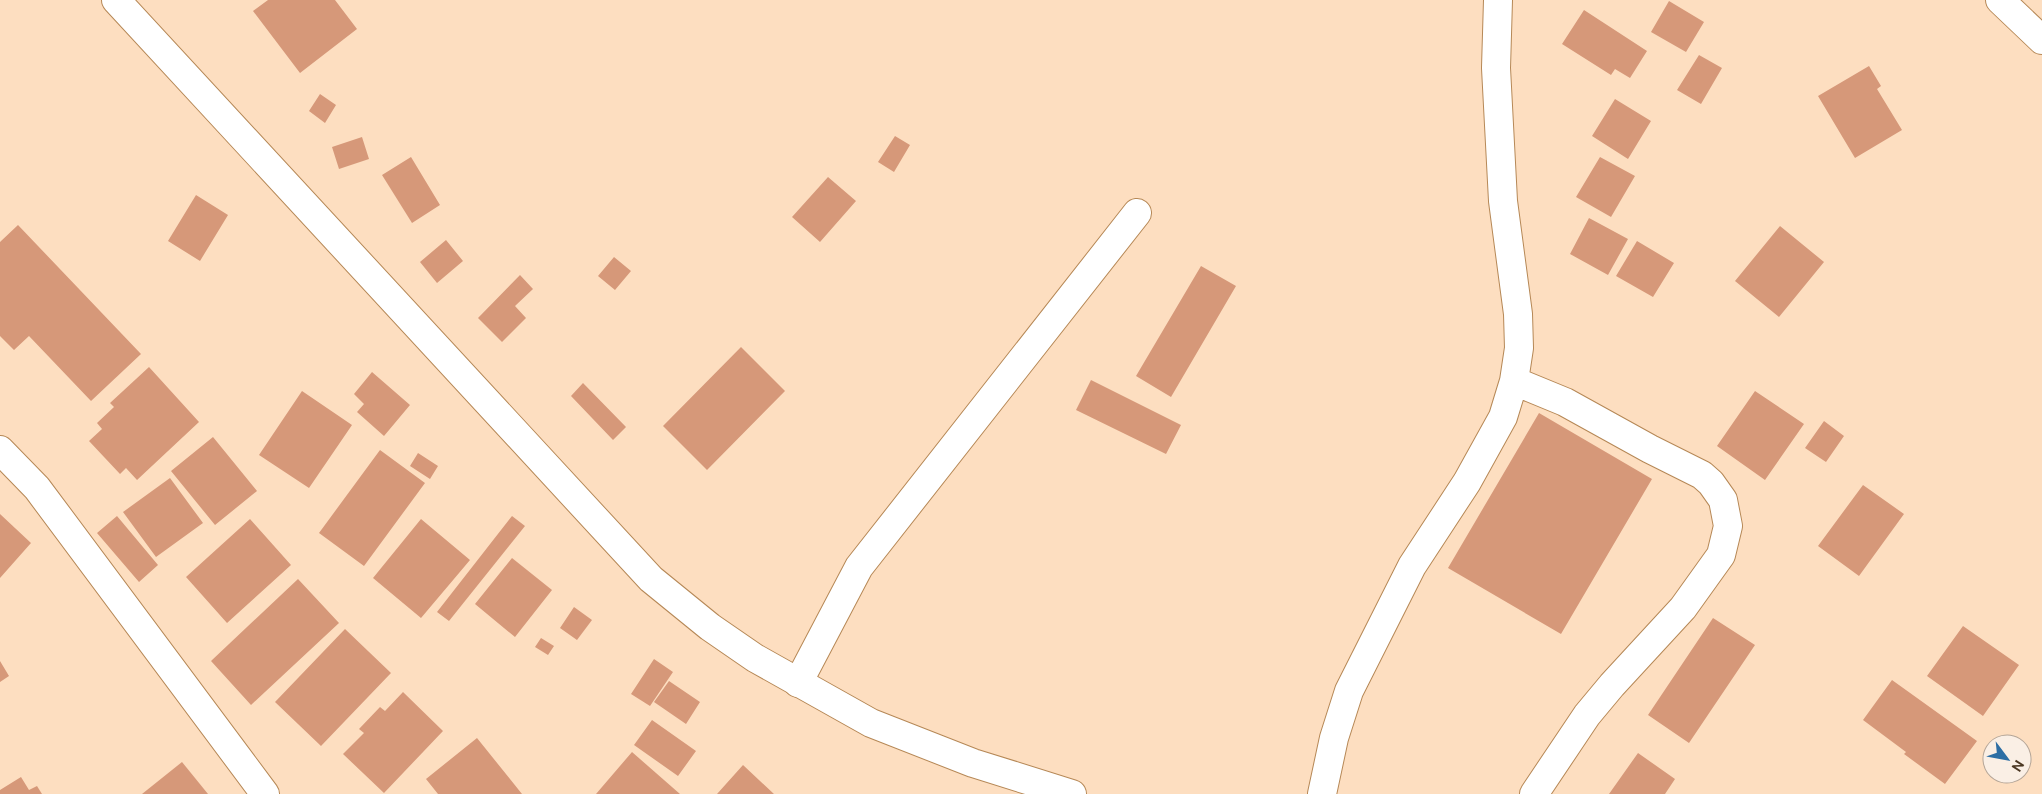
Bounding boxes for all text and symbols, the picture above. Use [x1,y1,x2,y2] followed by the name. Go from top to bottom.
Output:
[1982,734,2032,784] north arrow
[2008,757,2028,775] text: N

